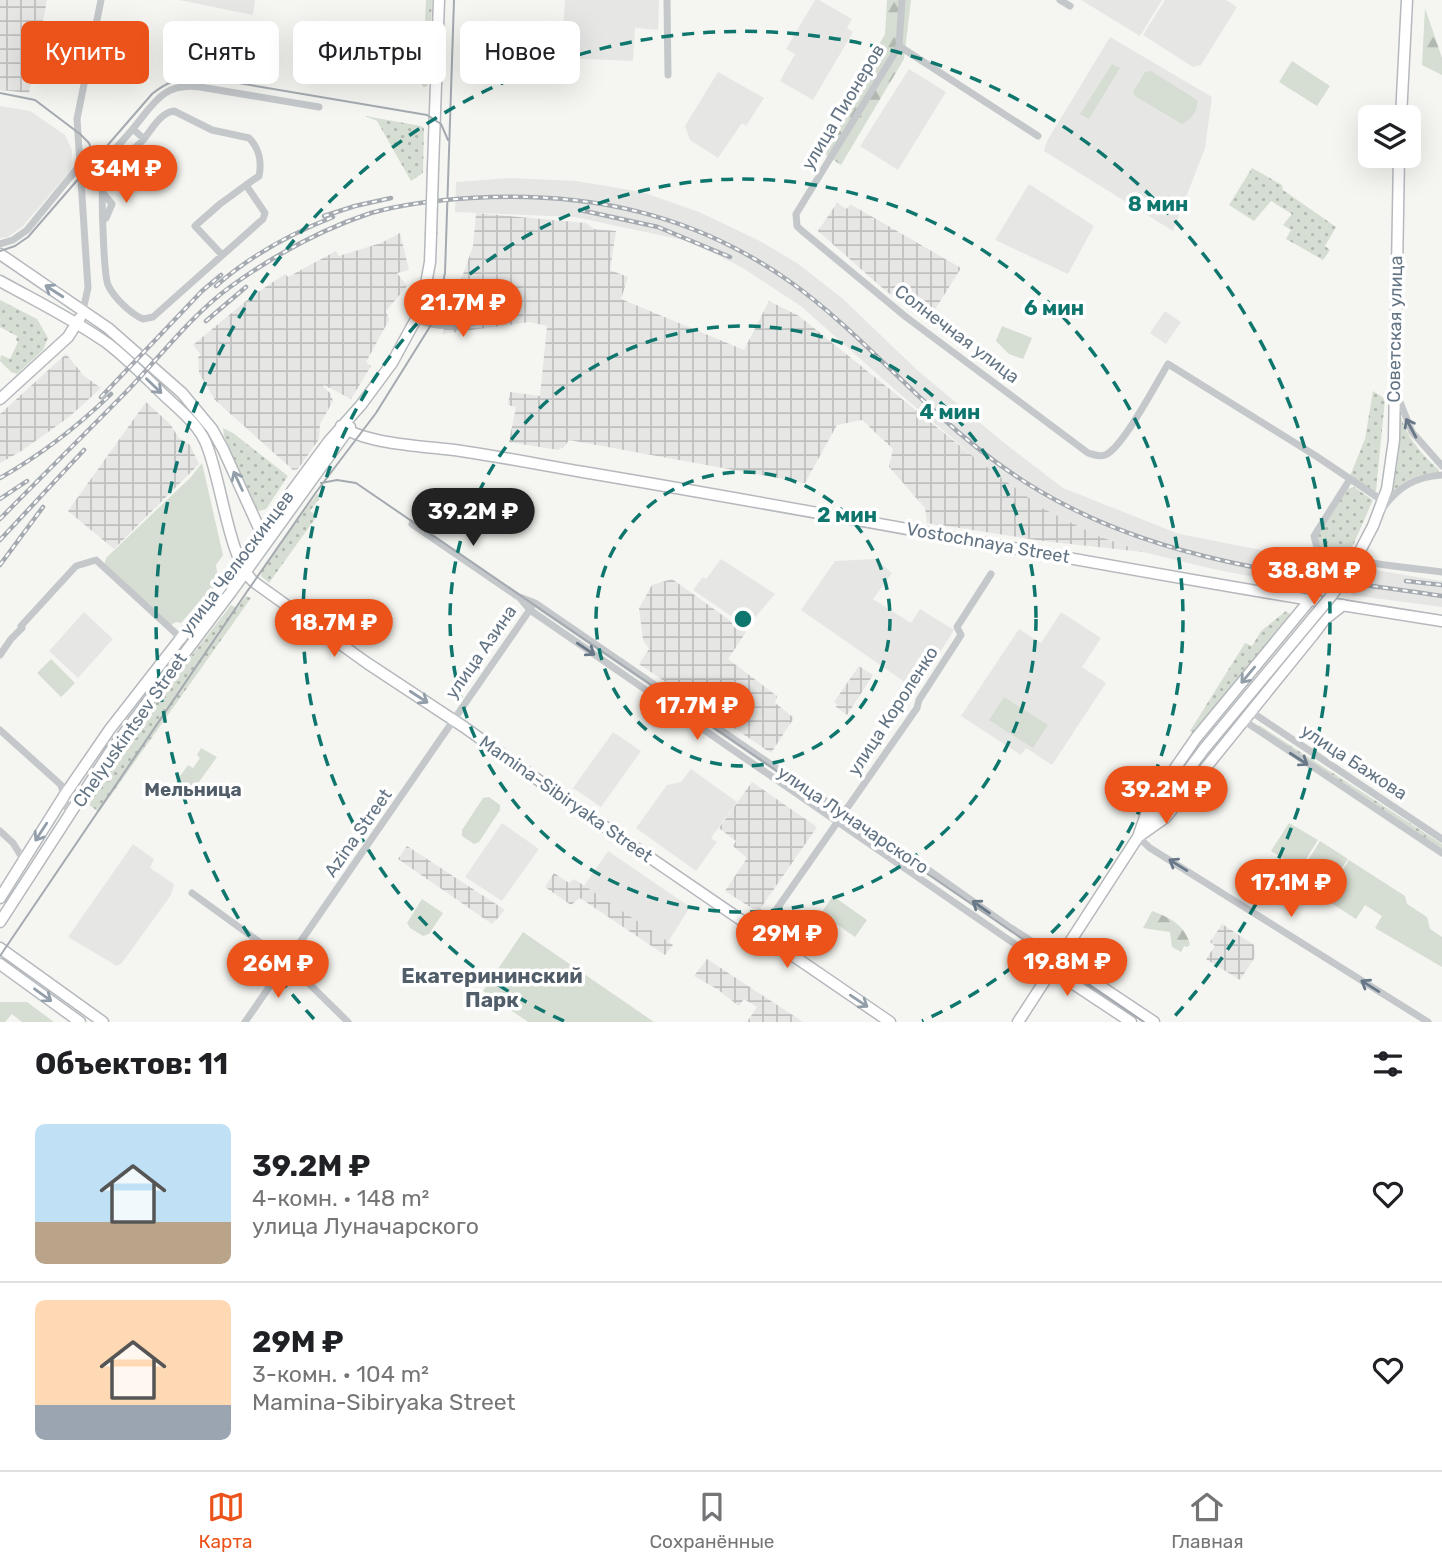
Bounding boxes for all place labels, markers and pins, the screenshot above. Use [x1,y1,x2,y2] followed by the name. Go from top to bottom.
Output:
[77,146,175,205] pin: 34M ₽
[398,280,528,339] pin: 21.7M ₽
[408,489,538,548] pin: 39.2M ₽
[1249,548,1379,607] pin: 38.8M ₽
[269,600,399,659] pin: 18.7M ₽
[731,607,755,631] centre of rings
[632,682,762,742] pin: 17.7M ₽
[1101,766,1231,826] pin: 39.2M ₽
[1226,860,1356,919] pin: 17.1M ₽
[738,911,836,970] pin: 29M ₽
[1002,939,1132,998] pin: 19.8M ₽
[229,940,327,1000] pin: 26M ₽

